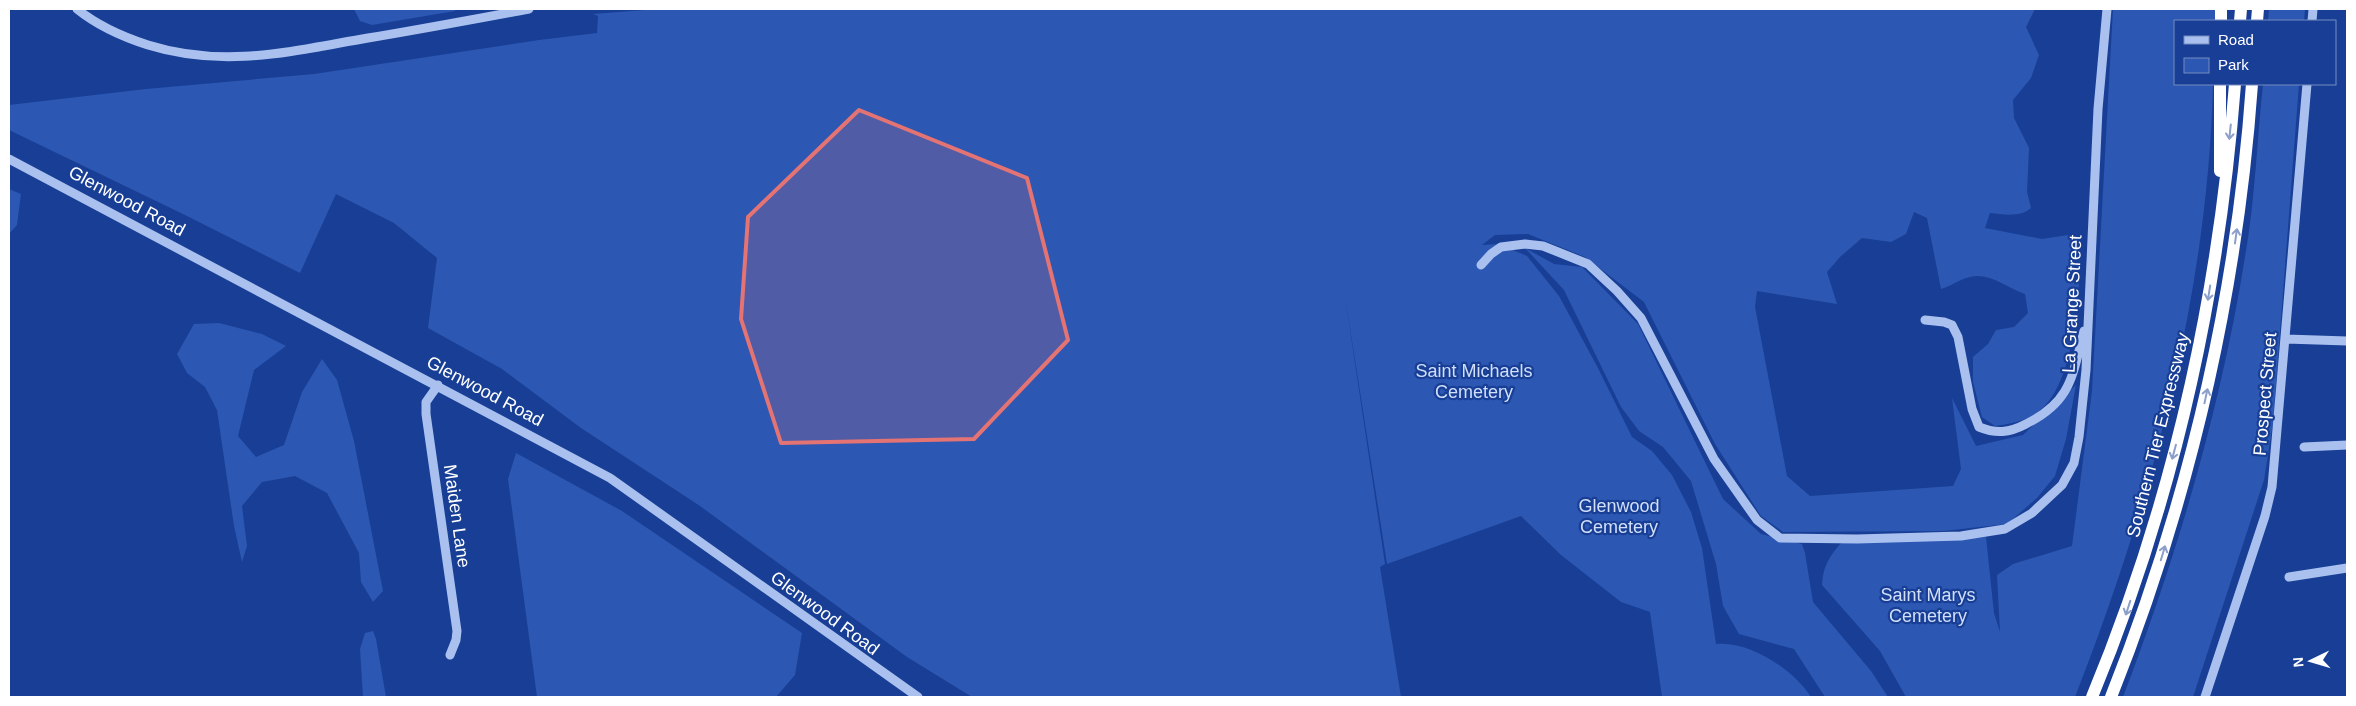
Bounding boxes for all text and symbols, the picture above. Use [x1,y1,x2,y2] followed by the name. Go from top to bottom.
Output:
[2174,20,2336,85] legend
[2218,31,2254,48] text: Road
[2218,56,2249,73] text: Park
[2225,124,2235,140] one-way arrow
[65,162,189,240] street label: Glenwood Road
[2231,229,2241,245] one-way arrow
[2058,235,2086,373] street label: La Grange Street
[2203,285,2213,301] one-way arrow
[2123,331,2193,539] street label: Southern Tier Expressway
[2250,331,2280,457] street label: Prospect Street
[423,352,547,430] street label: Glenwood Road
[1415,361,1533,402] park label: Saint Michaels Cemetery
[2201,388,2211,404] one-way arrow
[2169,444,2179,460] one-way arrow
[440,463,474,569] street label: Maiden Lane
[1578,496,1660,537] park label: Glenwood Cemetery
[2158,545,2168,561] one-way arrow
[767,567,883,659] street label: Glenwood Road
[1880,585,1976,626] park label: Saint Marys Cemetery
[2122,599,2132,615] one-way arrow
[2286,636,2336,686] north arrow
[2290,656,2306,668] text: N

